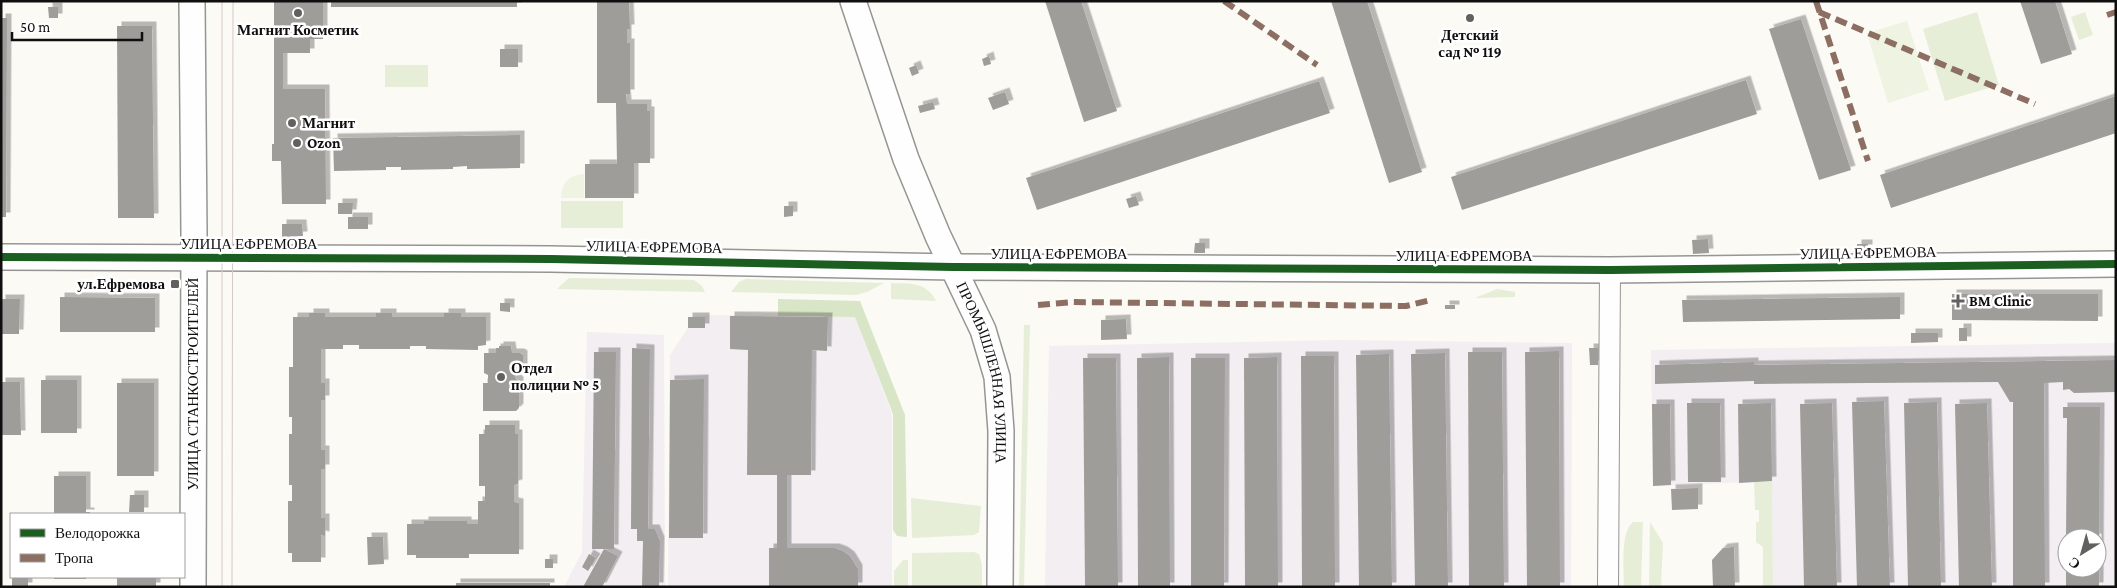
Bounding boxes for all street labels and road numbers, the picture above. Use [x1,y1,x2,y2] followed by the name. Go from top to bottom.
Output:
[181,236,318,252] street label: УЛИЦА ЕФРЕМОВА
[585,238,723,256] street label: УЛИЦА ЕФРЕМОВА
[1799,244,1937,262] street label: УЛИЦА ЕФРЕМОВА
[991,246,1128,262] street label: УЛИЦА ЕФРЕМОВА
[1396,248,1533,264] street label: УЛИЦА ЕФРЕМОВА
[185,277,201,490] street label: УЛИЦА СТАНКОСТРОИТЕЛЕЙ
[953,279,1009,464] street label: ПРОМЫШЛЕННАЯ УЛИЦА

